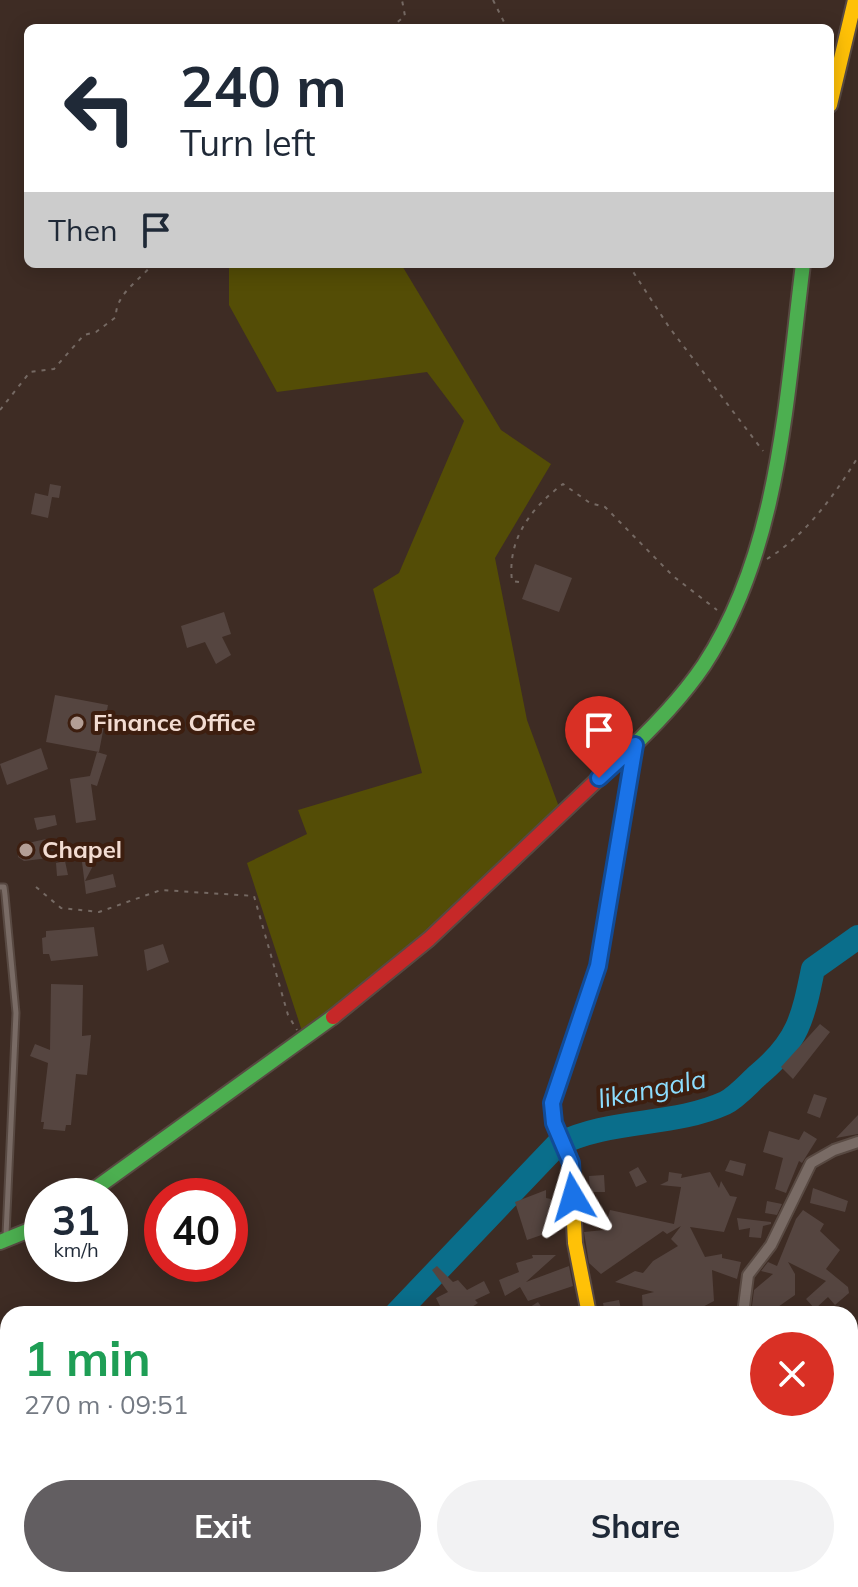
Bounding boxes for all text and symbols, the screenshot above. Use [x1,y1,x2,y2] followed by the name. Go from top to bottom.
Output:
[180,51,347,121] text: 240 m
[48,56,152,160] icon: left
[180,120,316,165] text: Turn left
[134,208,178,252] icon: arrive
[48,211,118,249] text: Then
[565,696,633,778] pin
[93,707,256,737] place label: Finance Office
[577,708,621,752] icon: arrive
[68,714,86,732] marker: Finance Office
[42,834,122,864] place label: Chapel
[17,841,35,859] marker: Chapel
[595,1062,709,1115] water label: likangala
[531,1155,615,1239] position arrow
[144,1178,248,1282] speed limit sign: 40
[52,1195,100,1245] text: 31
[53,1237,99,1262] text: km/h
[24,1328,151,1388] text: 1 min
[750,1332,834,1416] button: close
[24,1388,188,1421] text: 270 m · 09:51
[24,1480,421,1572] button: Exit
[437,1480,834,1572] button: Share

